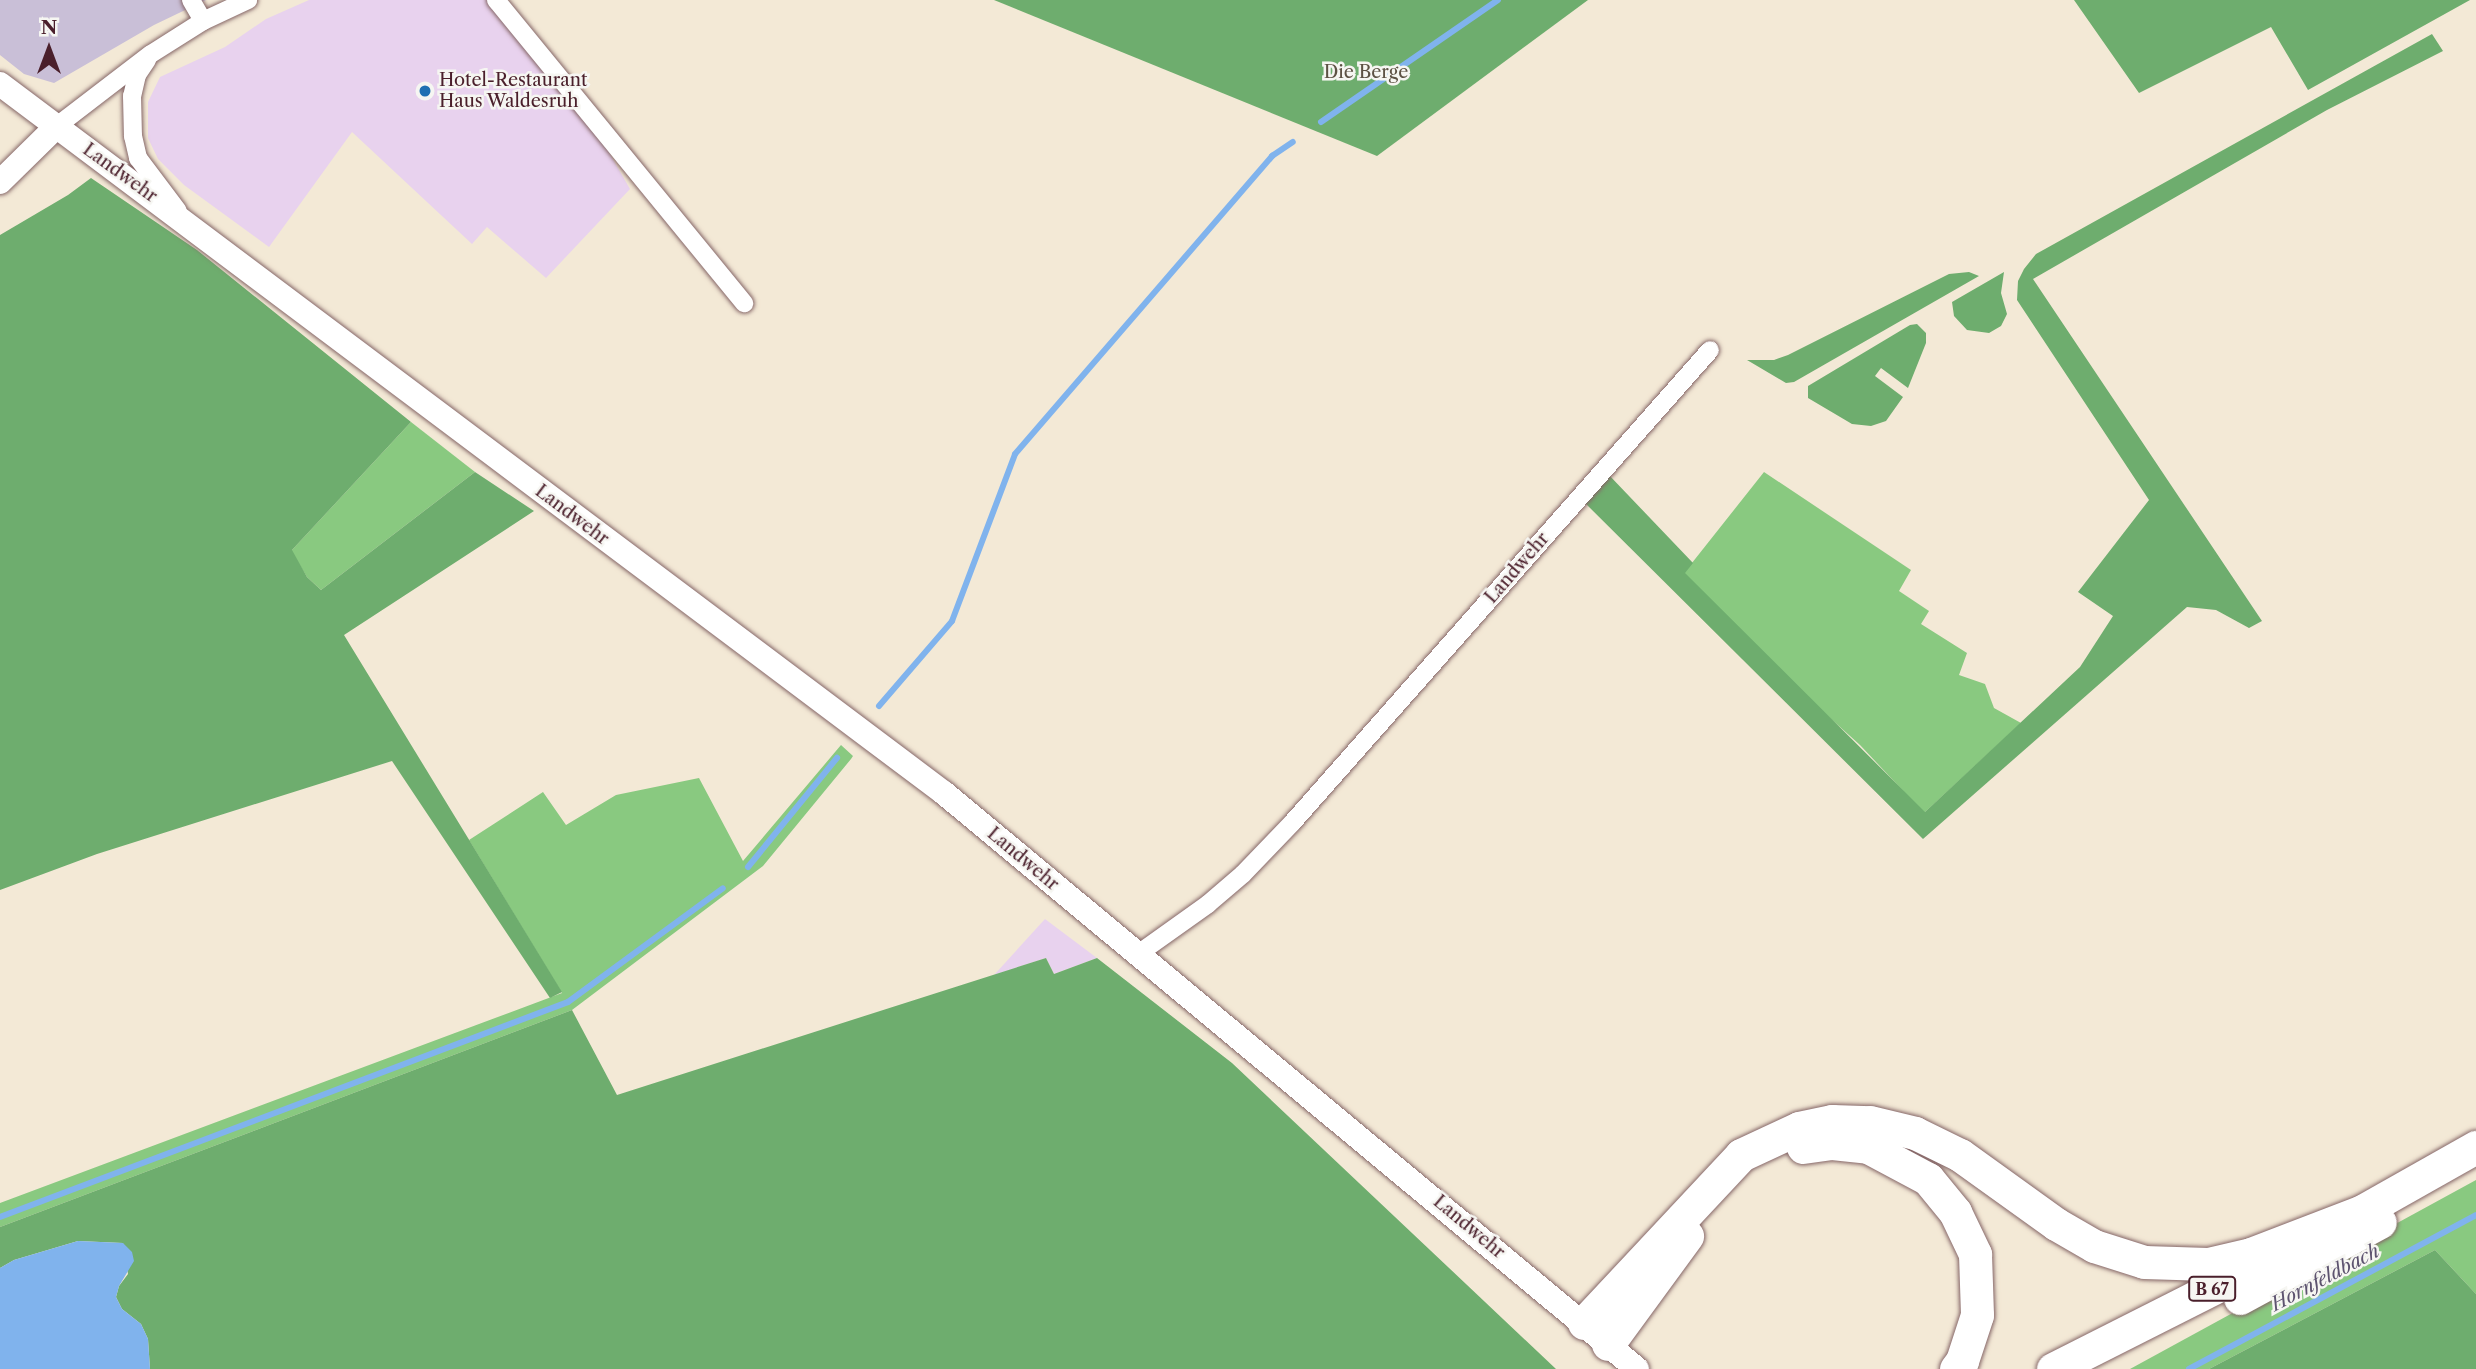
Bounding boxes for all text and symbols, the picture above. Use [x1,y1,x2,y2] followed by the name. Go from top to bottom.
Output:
[14,14,84,84] north arrow
[41,16,57,39] text: N
[1324,61,1408,83] park label: Die Berge
[439,70,587,112] place label: Hotel-Restaurant Haus Waldesruh
[417,83,433,99] marker: Hotel-Restaurant Haus Waldesruh
[79,139,161,207] street label: Landwehr
[531,480,613,550] street label: Landwehr
[1480,528,1554,608] street label: Landwehr
[983,823,1063,895] street label: Landwehr
[1429,1191,1509,1263] street label: Landwehr
[2267,1240,2383,1316] water label: Hornfeldbach
[2188,1276,2236,1302] road number: B 67

